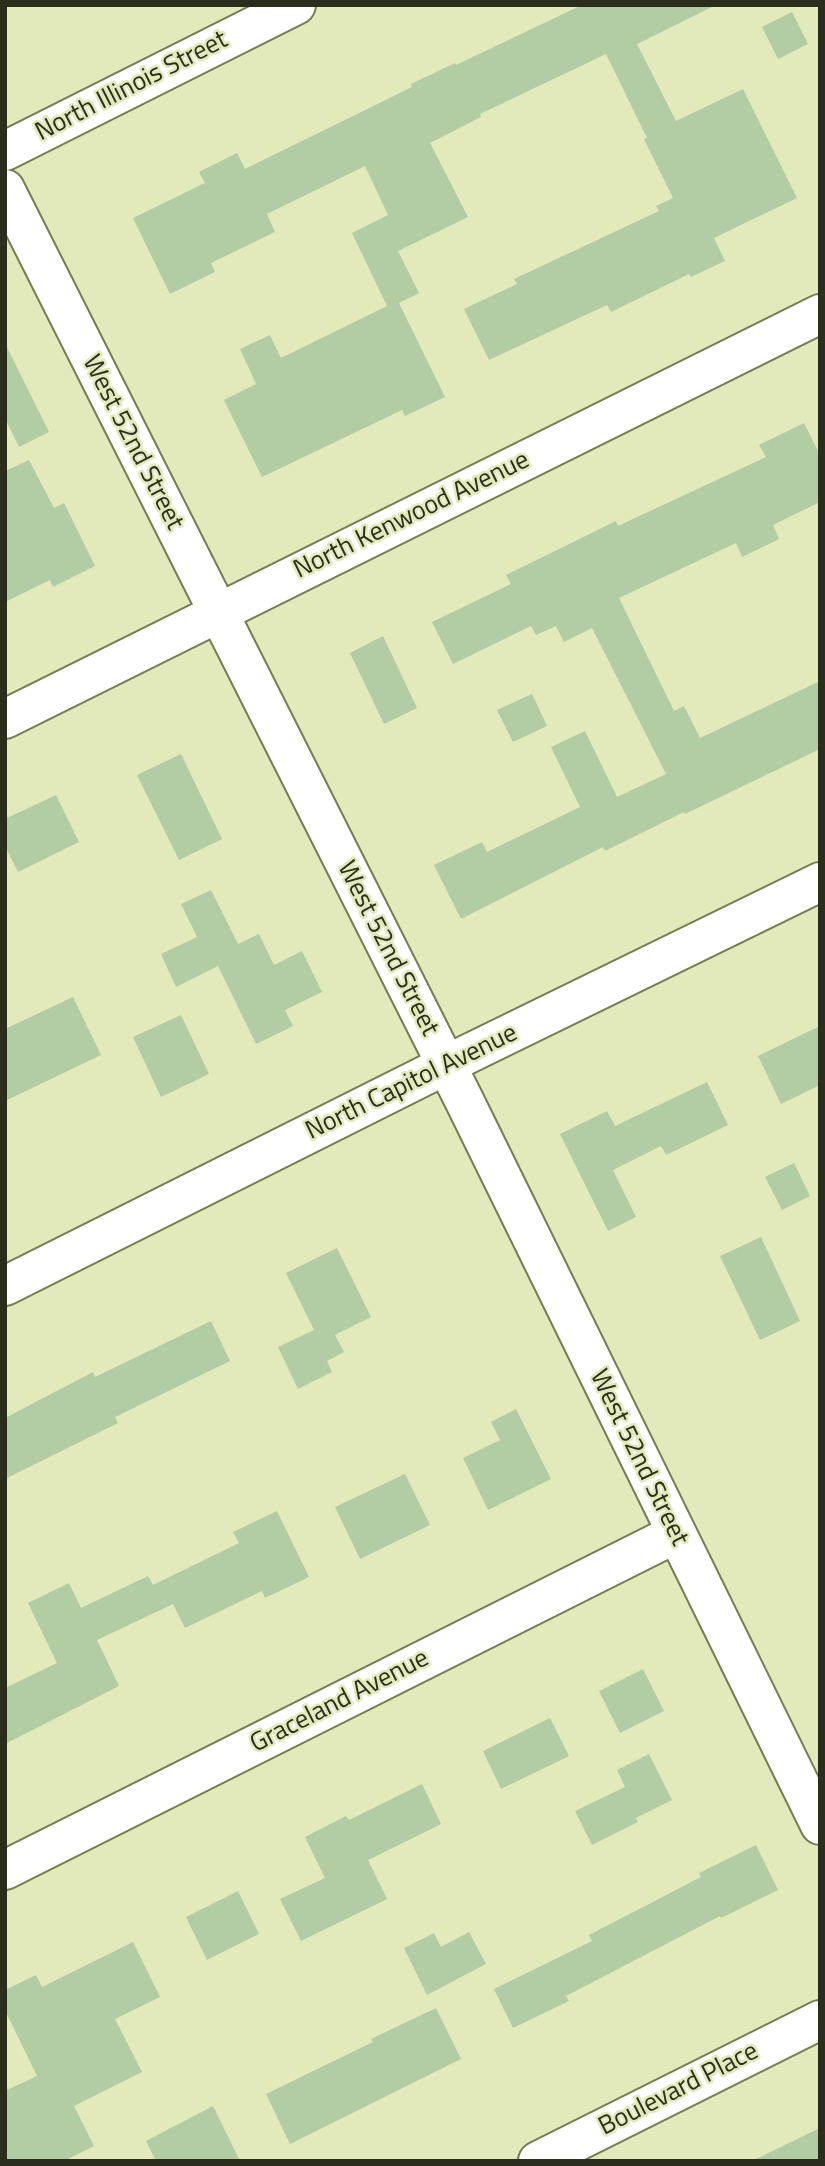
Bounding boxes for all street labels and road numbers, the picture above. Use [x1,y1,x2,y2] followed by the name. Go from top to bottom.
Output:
[31,25,233,149] street label: North Illinois Street
[74,350,190,536] street label: West 52nd Street
[289,445,535,587] street label: North Kenwood Avenue
[329,856,445,1042] street label: West 52nd Street
[301,1018,523,1148] street label: North Capitol Avenue
[582,1365,694,1551] street label: West 52nd Street
[246,1644,434,1760] street label: Graceland Avenue
[594,2036,764,2144] street label: Boulevard Place

